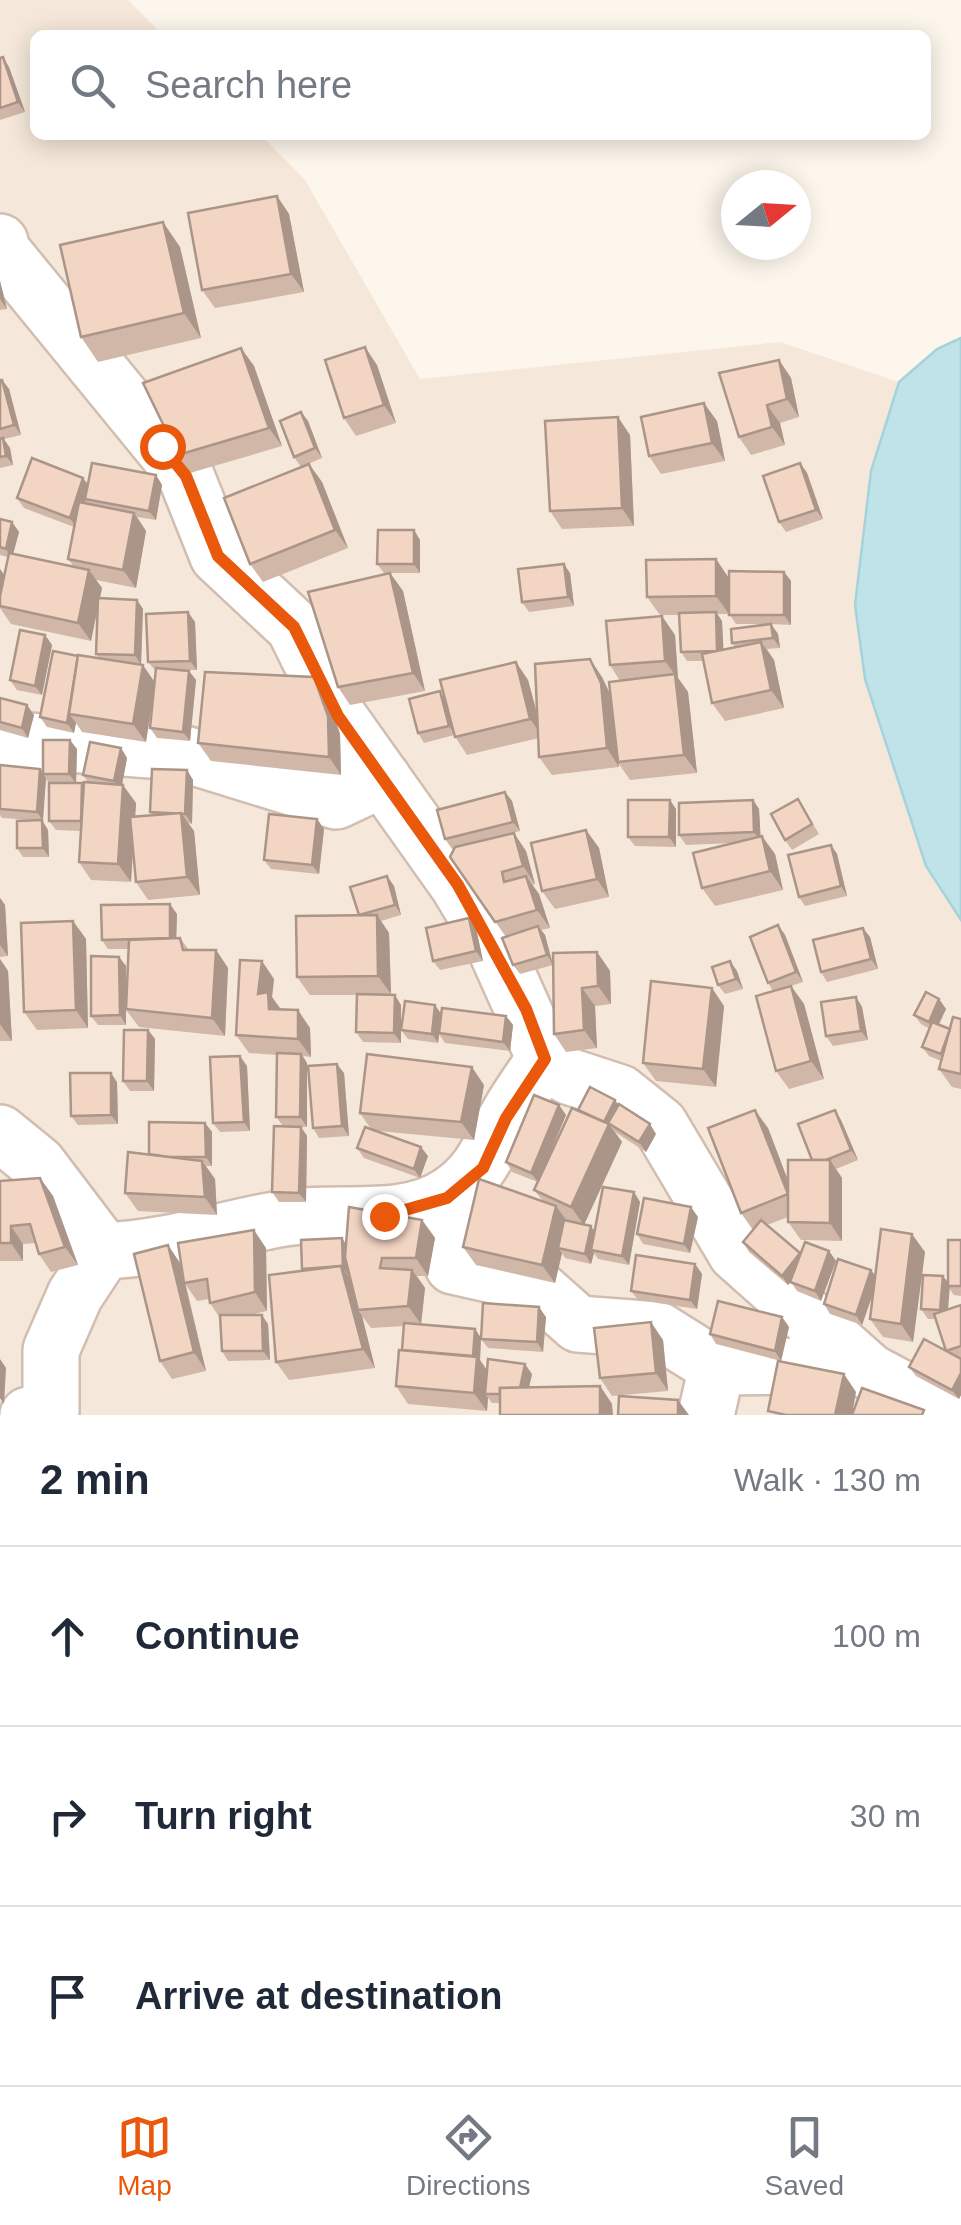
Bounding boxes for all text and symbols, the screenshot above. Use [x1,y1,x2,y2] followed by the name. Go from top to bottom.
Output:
[30,30,931,140] search box
[65,58,120,113] icon: search
[145,64,352,106] text: Search here
[721,170,811,260] north arrow
[140,424,186,470] route start
[362,1194,408,1240] route end
[40,1456,150,1503] text: 2 min
[734,1462,921,1498] text: Walk · 130 m
[40,1609,95,1664] icon: ahead
[135,1615,300,1657] text: Continue
[832,1618,921,1654] text: 100 m
[40,1789,95,1844] icon: right
[135,1795,312,1837] text: Turn right
[850,1798,921,1834] text: 30 m
[40,1969,95,2024] icon: arrive
[135,1975,502,2017] text: Arrive at destination
[117,2110,172,2202] tab: Map
[406,2110,531,2202] tab: Directions
[765,2110,844,2202] tab: Saved

